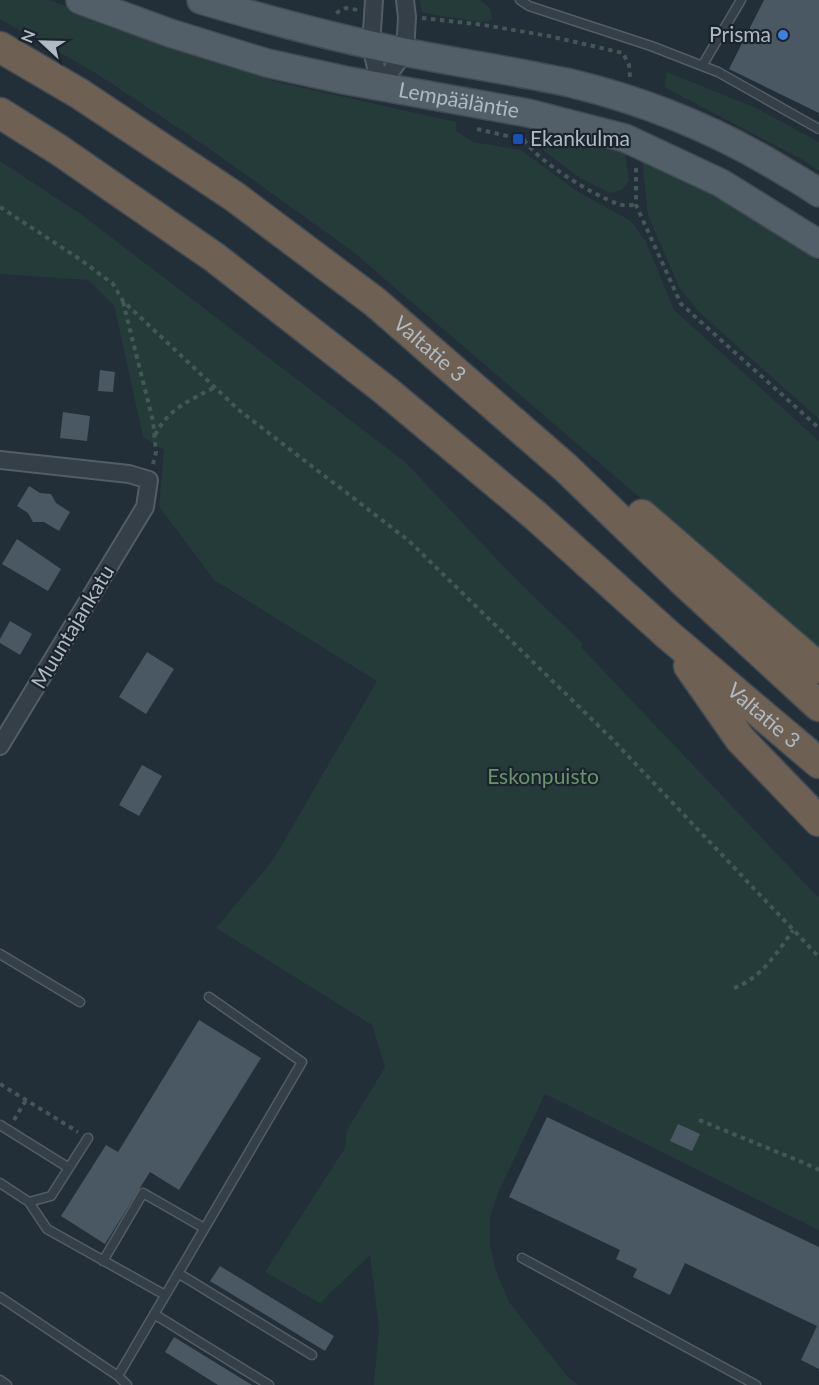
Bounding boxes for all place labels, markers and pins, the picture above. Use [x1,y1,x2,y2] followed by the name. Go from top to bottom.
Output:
[709,21,771,46] place label: Prisma
[776,28,790,42] marker: Prisma
[530,125,630,150] place label: Ekankulma
[511,132,525,146] marker: Ekankulma

